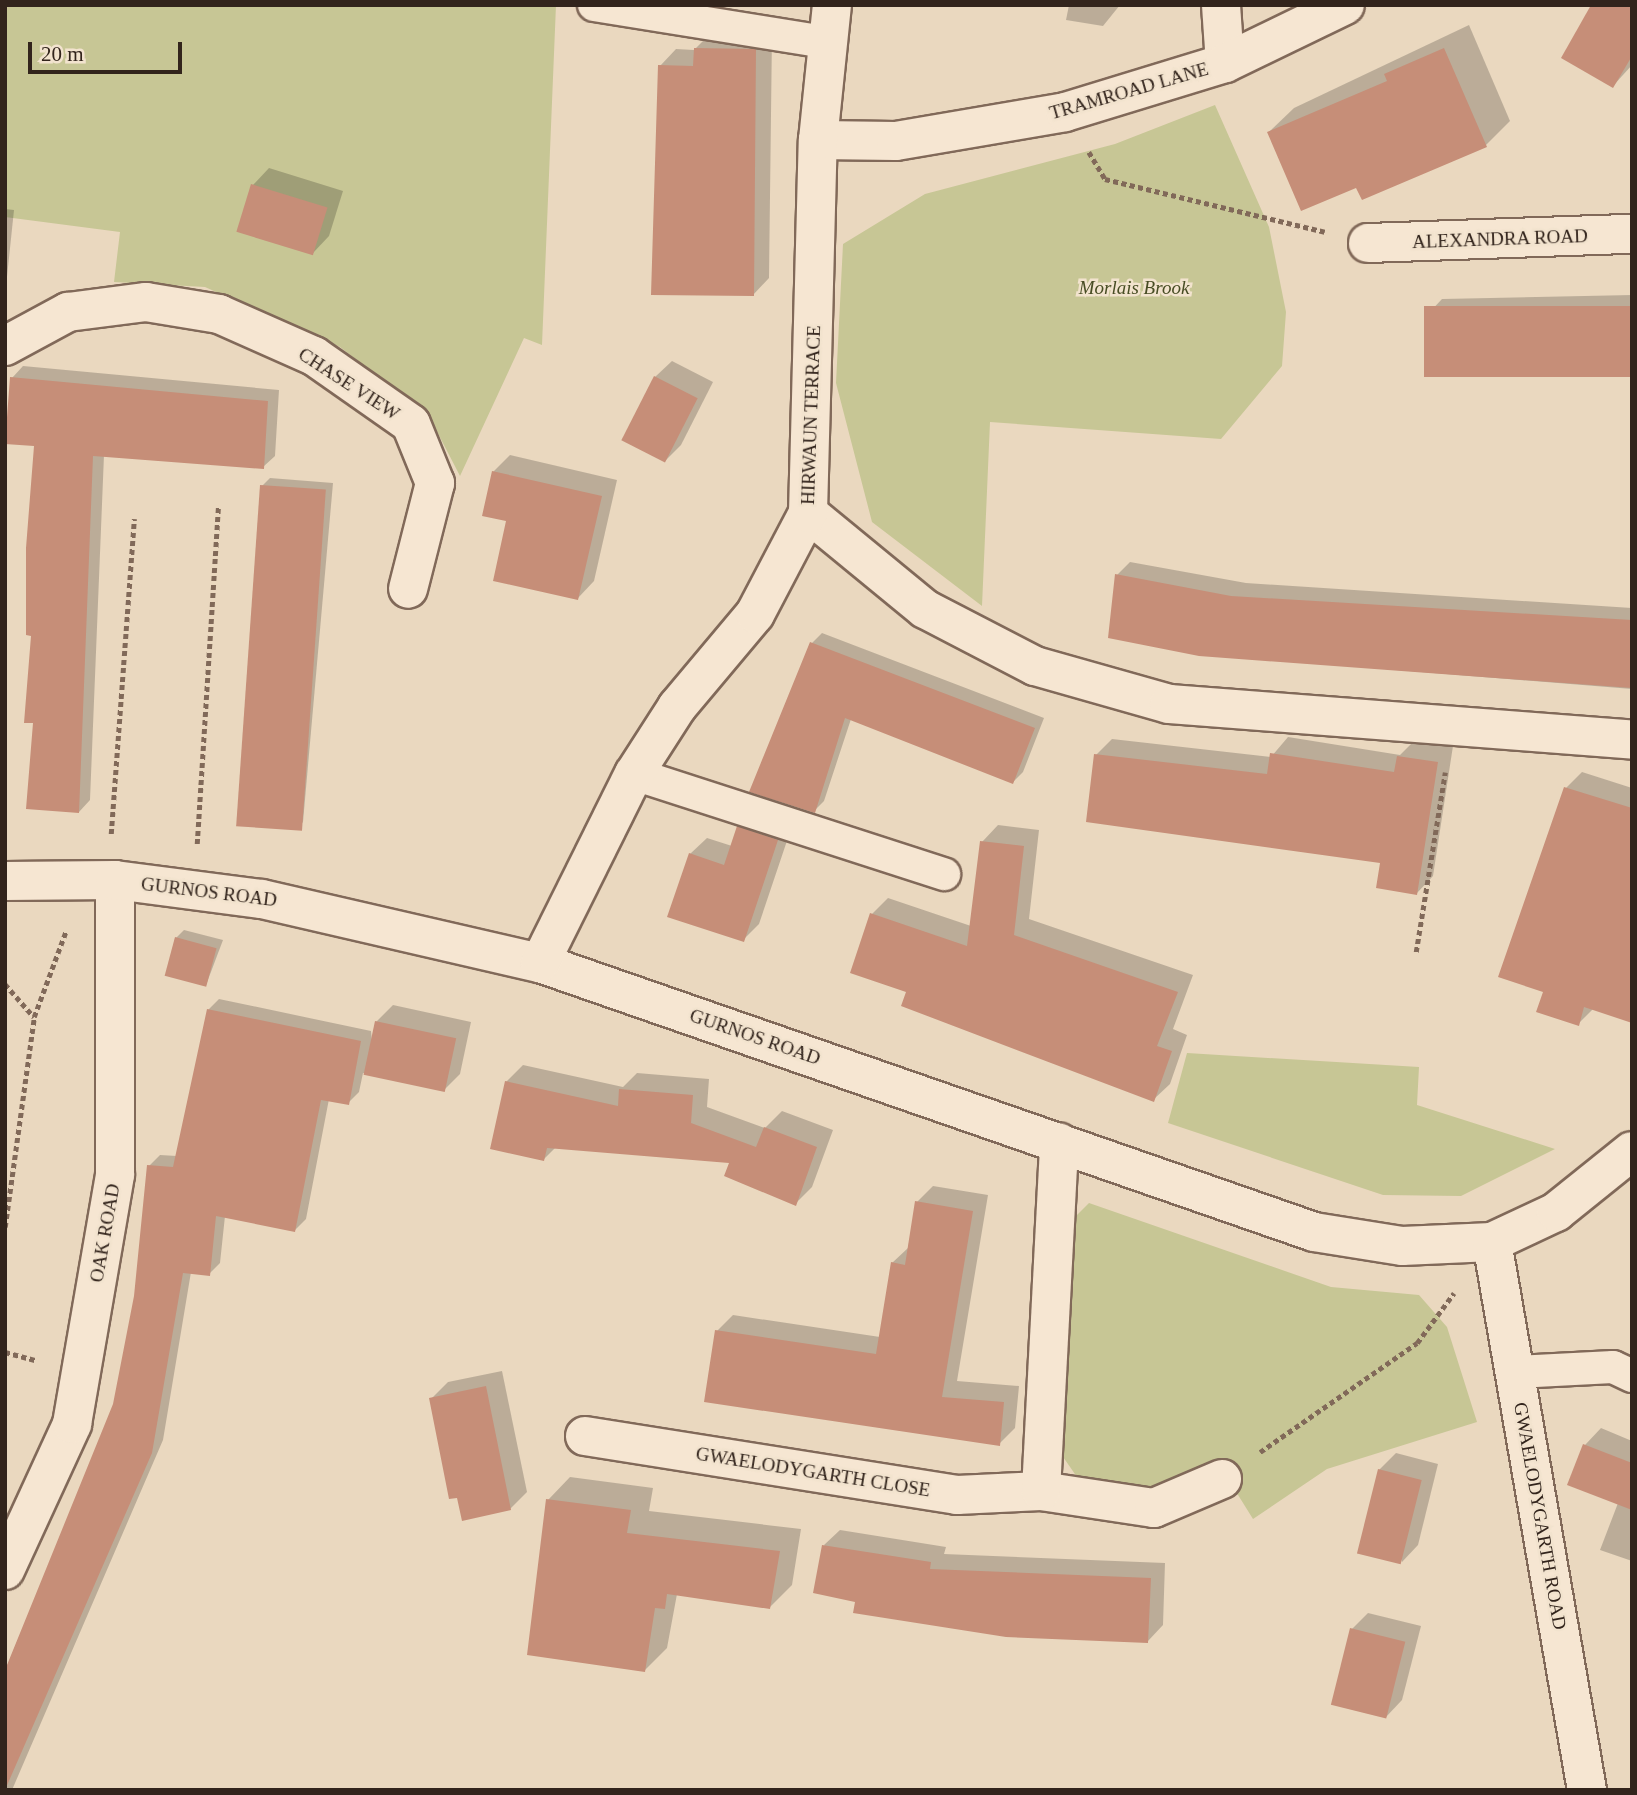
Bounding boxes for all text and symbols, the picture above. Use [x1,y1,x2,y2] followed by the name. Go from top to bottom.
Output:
[32,28,186,72] scale bar
[41,42,84,66] text: 20 m
[1047,57,1211,125] street label: TRAMROAD LANE
[1411,225,1589,253] street label: ALEXANDRA ROAD
[1079,277,1189,299] park label: Morlais Brook
[796,325,826,505] street label: HIRWAUN TERRACE
[294,343,404,425] street label: CHASE VIEW
[140,872,278,912] street label: GURNOS ROAD
[687,1004,823,1070] street label: GURNOS ROAD
[85,1182,125,1284] street label: OAK ROAD
[1509,1401,1571,1631] street label: GWAELODYGARTH ROAD
[694,1442,932,1502] street label: GWAELODYGARTH CLOSE

